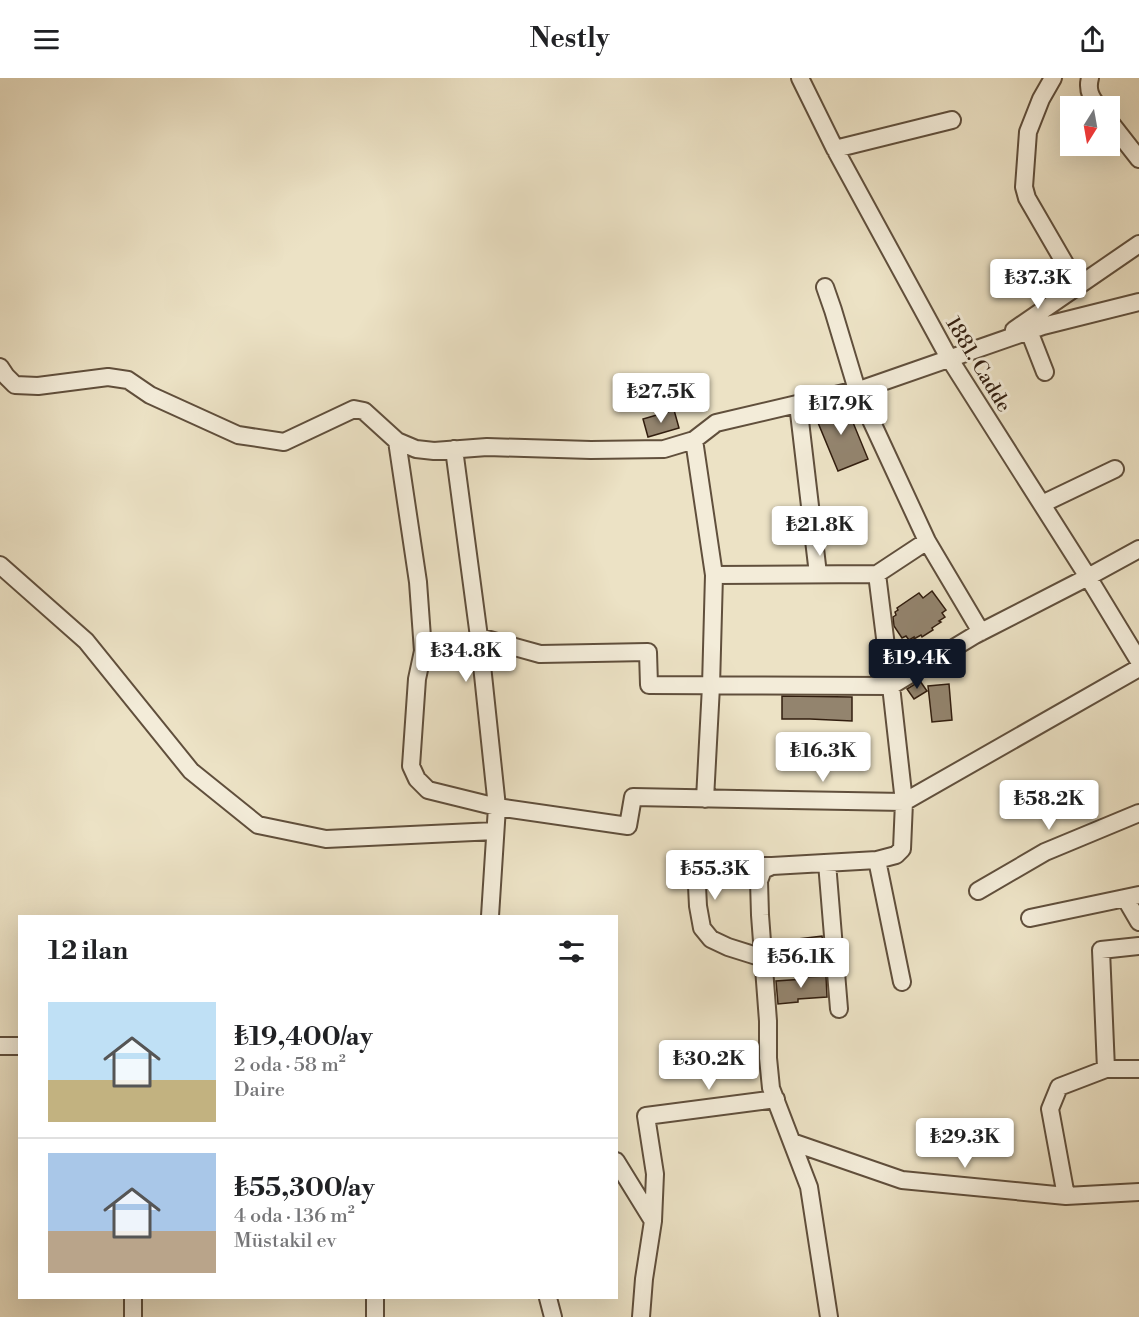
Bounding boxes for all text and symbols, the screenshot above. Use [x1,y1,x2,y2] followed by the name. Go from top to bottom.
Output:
[530,22,609,56] text: Nestly
[30,23,63,56] icon: menu
[1076,23,1109,56] icon: share
[1060,96,1120,156] north arrow
[1060,96,1120,156] map controls
[989,259,1087,310] pin: ₺37.3K
[1004,266,1072,291] text: ₺37.3K
[940,313,1016,417] street label: 1881. Cadde
[612,373,710,424] pin: ₺27.5K
[627,380,695,405] text: ₺27.5K
[792,385,890,436] pin: ₺17.9K
[808,392,874,417] text: ₺17.9K
[771,506,869,557] pin: ₺21.8K
[786,513,854,538] text: ₺21.8K
[417,632,515,683] pin: ₺34.8K
[430,639,502,664] text: ₺34.8K
[868,639,966,690] pin: ₺19.4K
[883,646,951,671] text: ₺19.4K
[774,732,872,783] pin: ₺16.3K
[790,739,856,764] text: ₺16.3K
[1000,780,1098,831] pin: ₺58.2K
[1014,787,1084,812] text: ₺58.2K
[666,850,764,901] pin: ₺55.3K
[680,857,750,882] text: ₺55.3K
[48,935,128,967] text: 12 ilan
[555,935,588,968] icon: filters
[752,938,850,989] pin: ₺56.1K
[767,945,835,970] text: ₺56.1K
[234,1021,373,1053] text: ₺19,400/ay
[96,1026,168,1098] icon: home
[660,1040,758,1091] pin: ₺30.2K
[673,1047,745,1072] text: ₺30.2K
[234,1053,346,1078] text: 2 oda · 58 m²
[234,1078,285,1103] text: Daire
[916,1118,1014,1169] pin: ₺29.3K
[930,1125,1000,1150] text: ₺29.3K
[234,1172,375,1204] text: ₺55,300/ay
[96,1177,168,1249] icon: home
[234,1204,355,1229] text: 4 oda · 136 m²
[234,1229,337,1254] text: Müstakil ev

